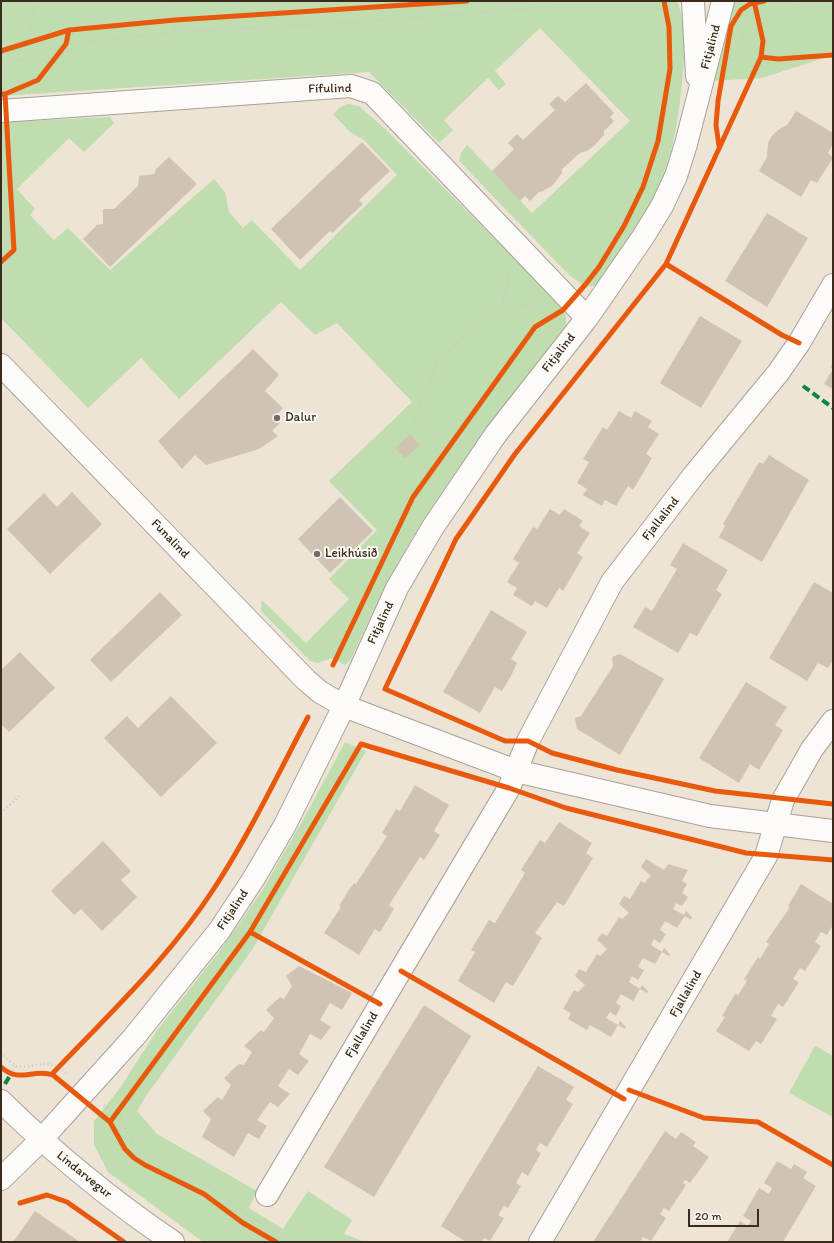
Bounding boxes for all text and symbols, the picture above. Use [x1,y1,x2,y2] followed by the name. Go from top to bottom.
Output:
[698,23,724,71] street label: Fitjalind
[308,81,352,97] street label: Fífulind
[539,330,579,376] street label: Fitjalind
[285,410,316,426] place label: Dalur
[272,413,282,423] marker: Dalur
[639,494,683,544] street label: Fjallalind
[147,516,193,562] street label: Funalind
[325,546,378,562] place label: Leikhúsið
[312,549,322,559] marker: Leikhúsið
[364,599,398,647] street label: Fitjalind
[214,887,252,933] street label: Fitjalind
[666,968,706,1020] street label: Fjallalind
[342,1009,382,1061] street label: Fjallalind
[53,1148,115,1202] street label: Lindarvegur
[690,1201,761,1227] scale bar
[695,1209,722,1223] text: 20 m

